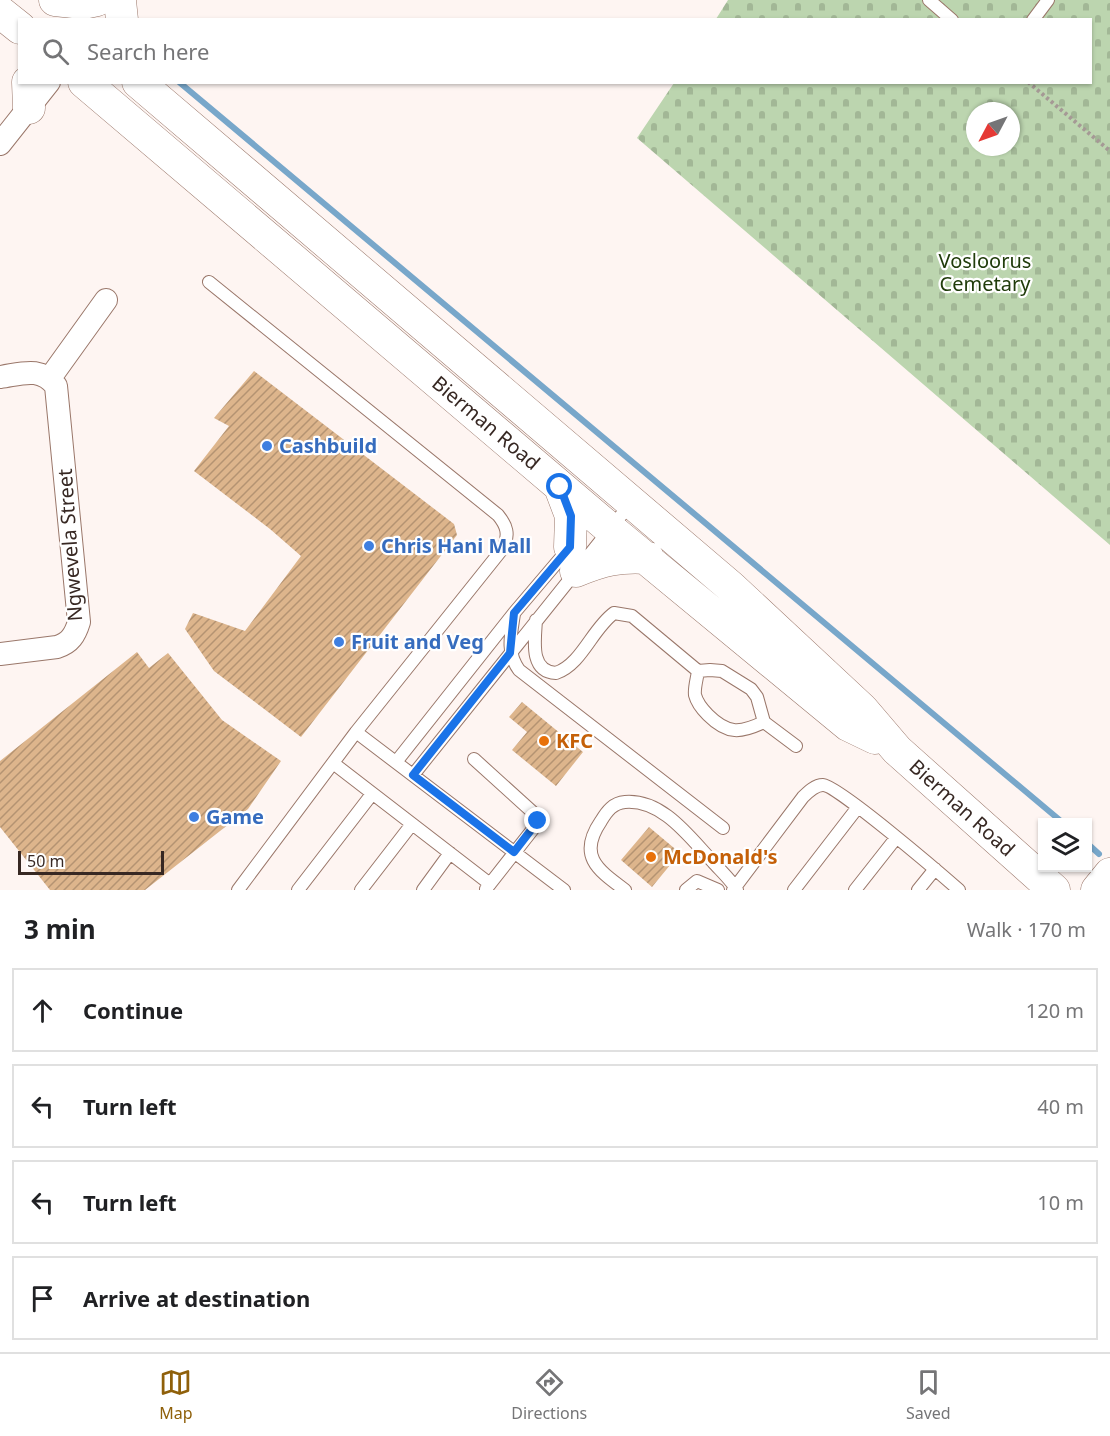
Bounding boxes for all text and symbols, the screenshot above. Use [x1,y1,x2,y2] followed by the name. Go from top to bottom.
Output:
[18,18,1092,84] search box
[39,35,72,68] icon: search
[87,36,209,66] text: Search here
[966,102,1020,156] north arrow
[939,247,1031,297] park label: Vosloorus Cemetary
[427,369,546,476] street label: Bierman Road
[279,432,377,459] place label: Cashbuild
[260,439,274,453] marker: Cashbuild
[51,468,88,622] street label: Ngwevela Street
[546,473,572,499] route start
[381,532,531,559] place label: Chris Hani Mall
[362,539,376,553] marker: Chris Hani Mall
[351,628,484,655] place label: Fruit and Veg
[332,635,346,649] marker: Fruit and Veg
[556,727,593,754] place label: KFC
[537,734,551,748] marker: KFC
[904,753,1021,862] street label: Bierman Road
[206,803,264,830] place label: Game
[524,807,550,833] route end
[187,810,201,824] marker: Game
[1038,818,1092,872] map controls
[1038,818,1092,872] button: layers
[663,843,778,870] place label: McDonald's
[18,848,164,876] scale bar
[27,850,64,872] text: 50 m
[644,850,658,864] marker: McDonald's
[24,911,96,947] text: 3 min
[967,916,1086,943] text: Walk · 170 m
[26,994,59,1027] icon: ahead
[83,995,183,1025] text: Continue
[1026,997,1084,1024] text: 120 m
[26,1090,59,1123] icon: left
[83,1091,177,1121] text: Turn left
[1037,1093,1084,1120] text: 40 m
[26,1186,59,1219] icon: left
[83,1187,177,1217] text: Turn left
[1037,1189,1084,1216] text: 10 m
[26,1282,59,1315] icon: arrive
[83,1283,310,1313] text: Arrive at destination
[159,1366,193,1424] tab: Map
[511,1366,587,1424] tab: Directions
[906,1366,951,1424] tab: Saved

